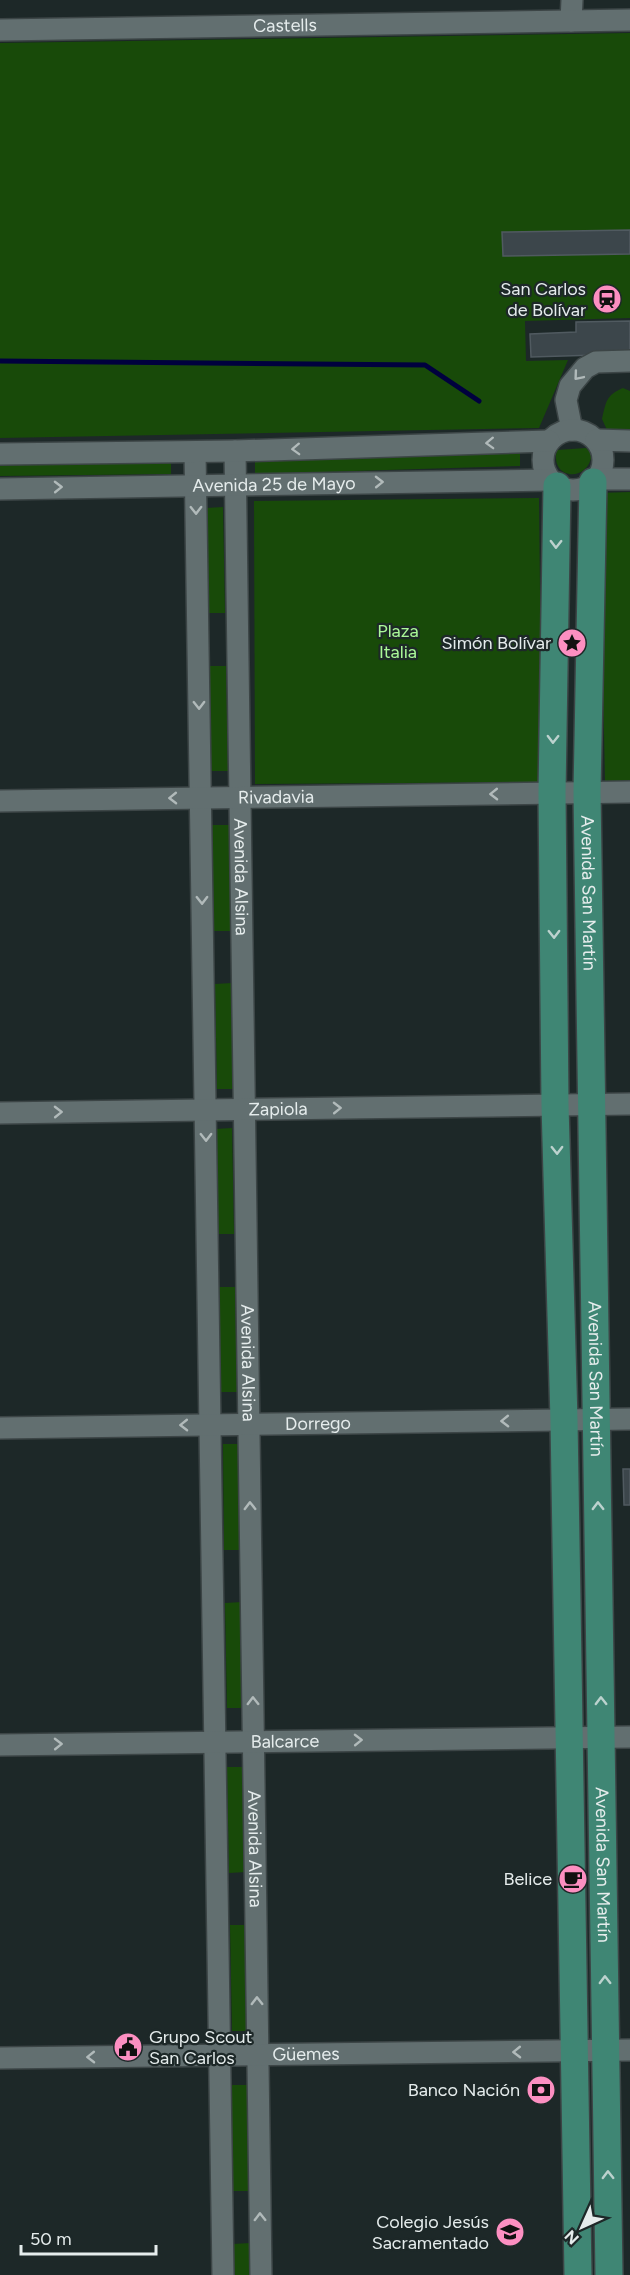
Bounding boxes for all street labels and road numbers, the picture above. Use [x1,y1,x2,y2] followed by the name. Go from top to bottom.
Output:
[253,14,317,37] street label: Castells
[192,472,356,497] street label: Avenida 25 de Mayo
[238,786,314,809] street label: Rivadavia
[576,815,601,971] street label: Avenida San Martín
[229,818,253,936] street label: Avenida Alsina
[248,1098,308,1120] street label: Zapiola
[584,1301,608,1457] street label: Avenida San Martín
[236,1304,260,1422] street label: Avenida Alsina
[285,1412,351,1435] street label: Dorrego
[250,1730,320,1753] street label: Balcarce
[591,1787,615,1943] street label: Avenida San Martín
[243,1790,267,1908] street label: Avenida Alsina
[272,2043,340,2066] street label: Güemes

